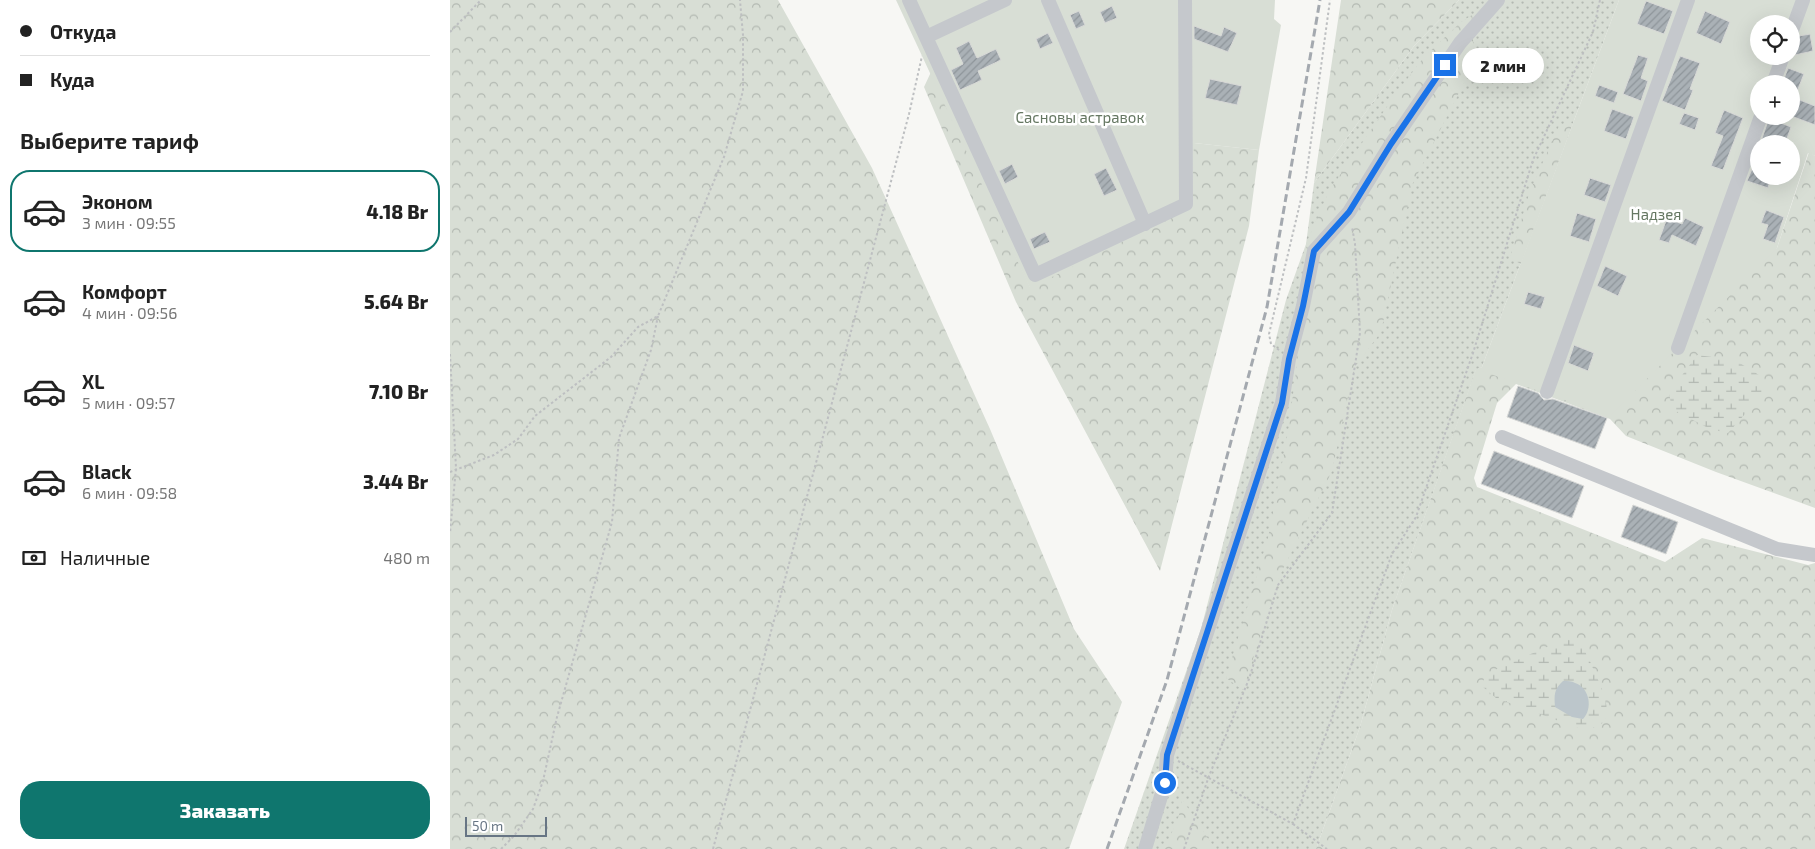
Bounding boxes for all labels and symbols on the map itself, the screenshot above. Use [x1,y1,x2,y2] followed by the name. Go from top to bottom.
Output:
[1462,48,1545,82] callout: 2 мин
[1434,54,1456,76] route end
[1016,108,1144,126] park label: Сасновы астравок
[1631,205,1681,223] park label: Надзея
[1154,772,1176,794] route start
[465,814,548,837] scale bar

